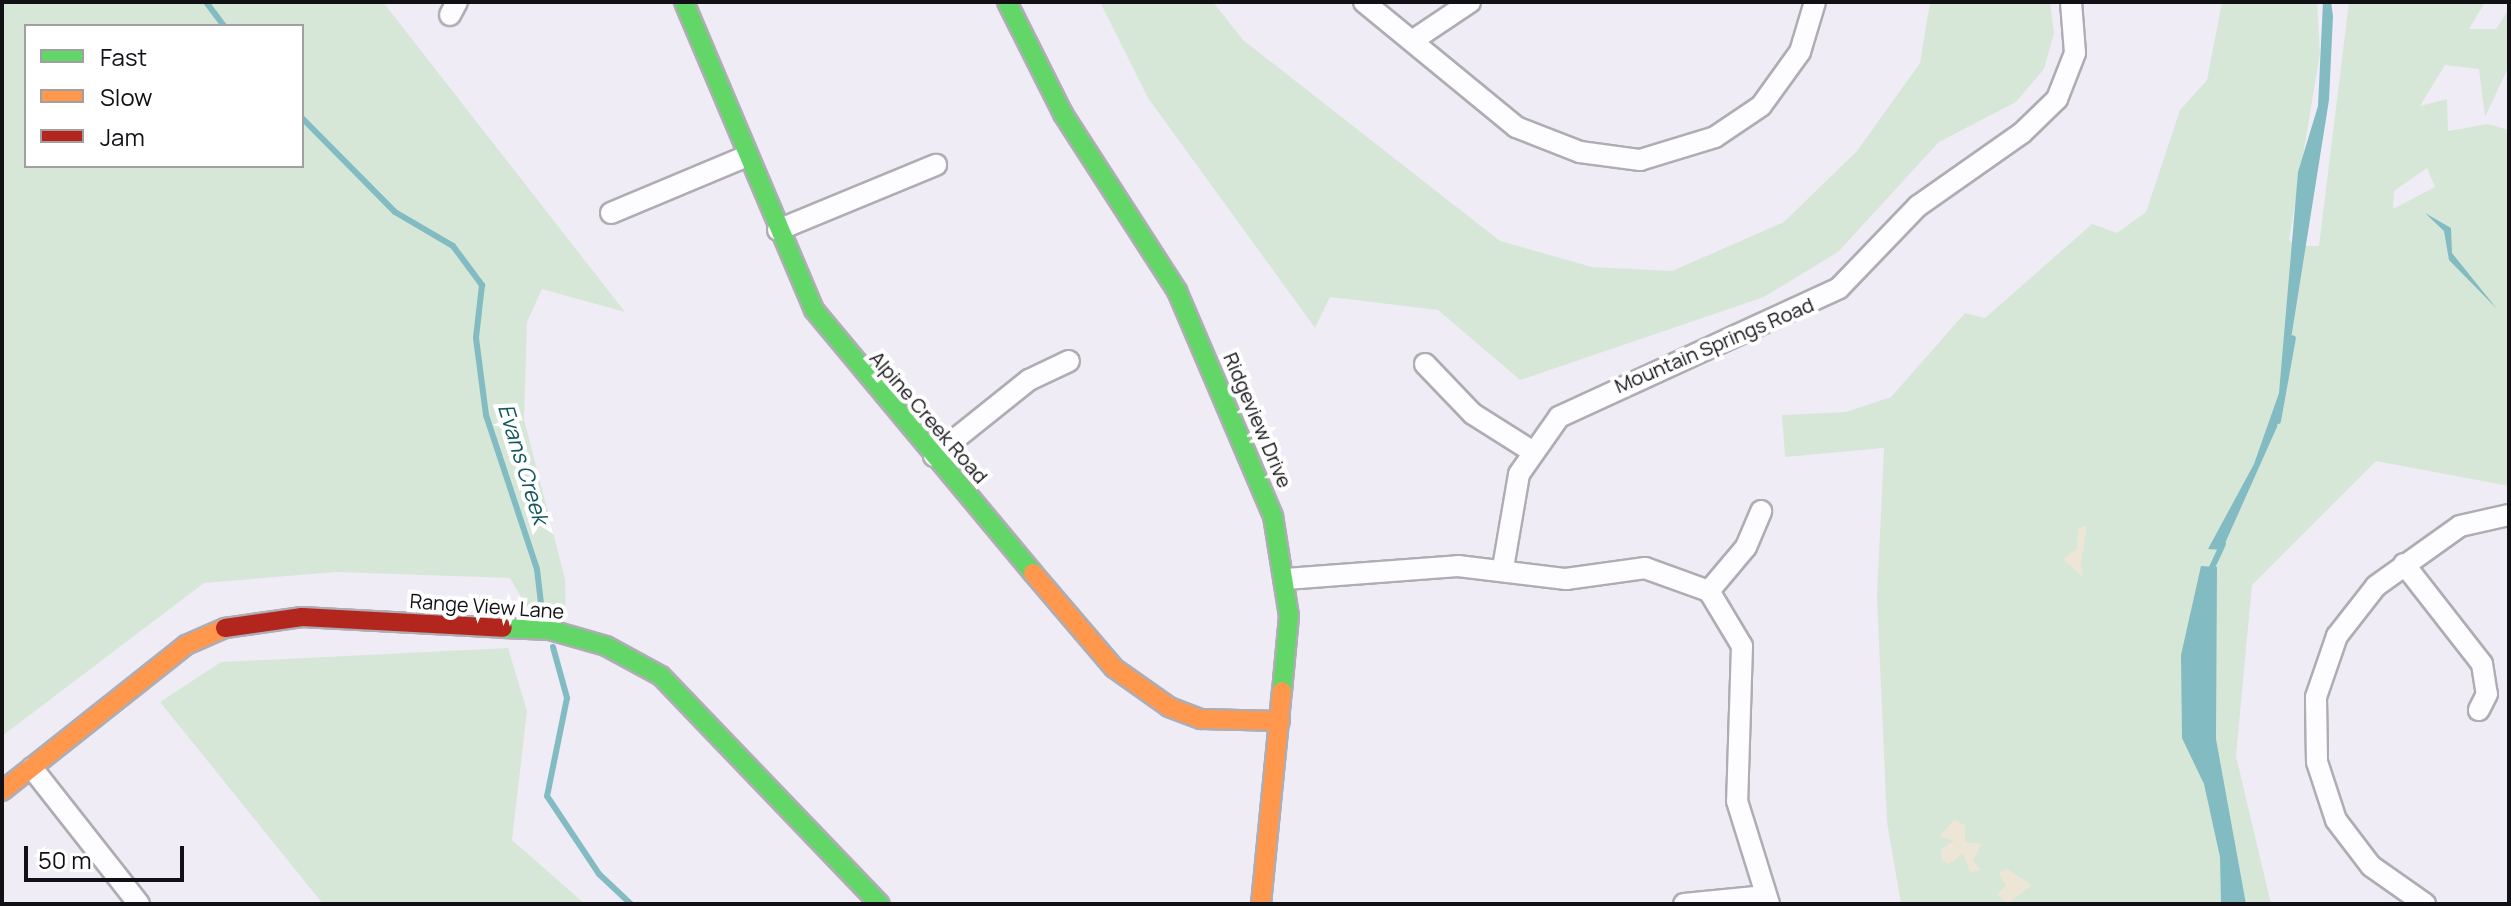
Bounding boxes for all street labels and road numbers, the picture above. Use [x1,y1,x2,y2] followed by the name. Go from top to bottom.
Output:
[1611,292,1817,398] street label: Mountain Springs Road
[865,346,993,488] street label: Alpine Creek Road
[1219,349,1297,491] street label: Ridgeview Drive
[409,589,565,623] street label: Range View Lane

